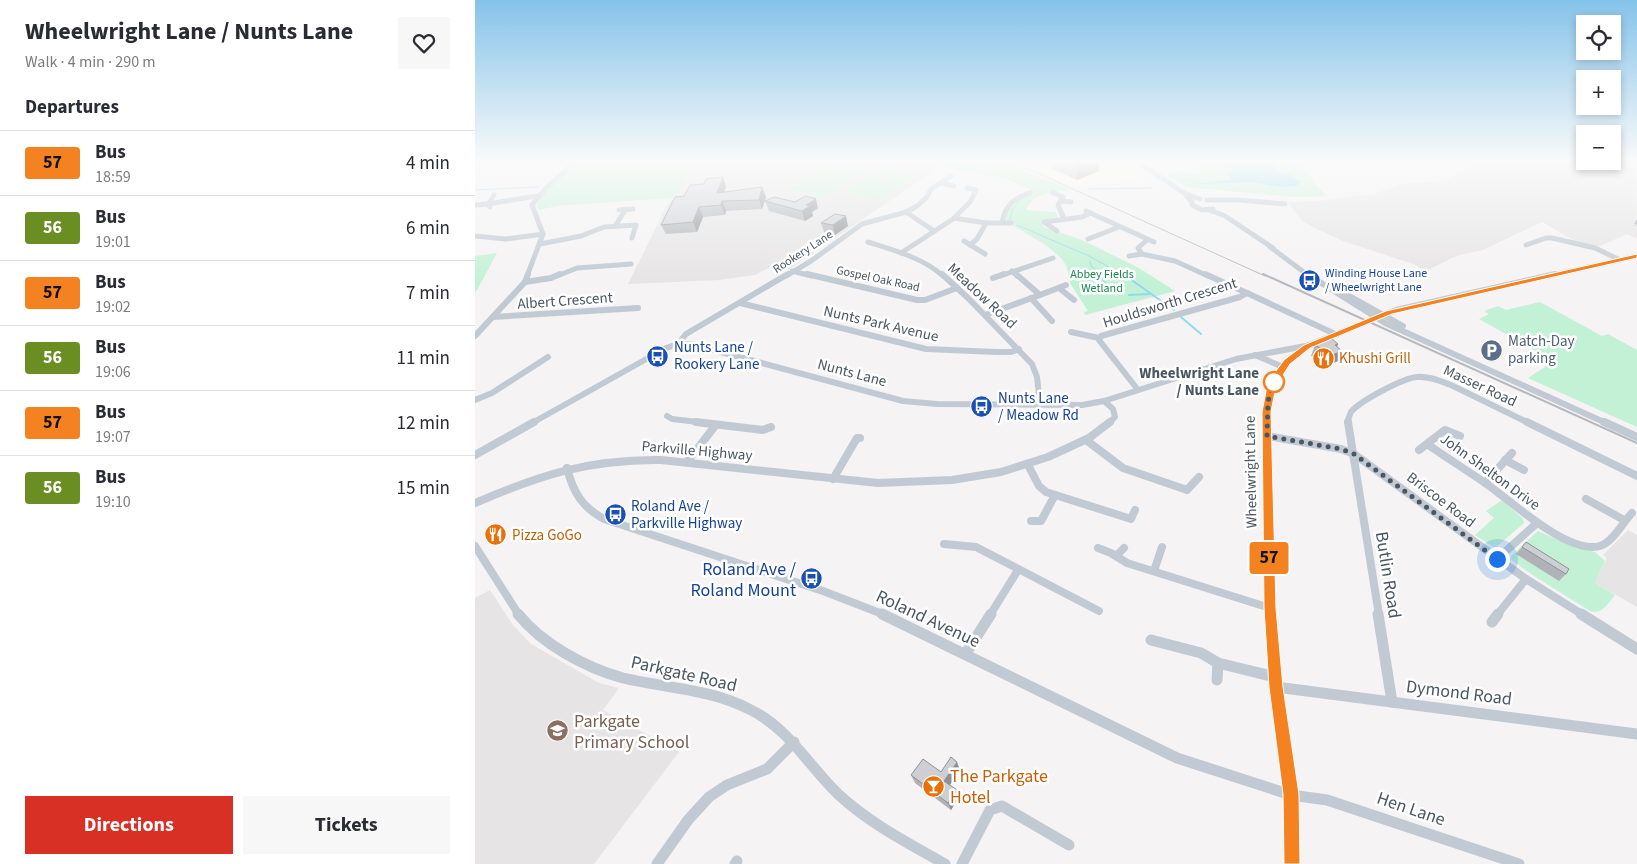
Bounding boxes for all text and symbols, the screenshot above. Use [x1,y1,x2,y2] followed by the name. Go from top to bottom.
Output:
[25,14,353,49] text: Wheelwright Lane / Nunts Lane
[1576,15,1621,170] map controls
[1576,15,1621,60] button: locate
[398,17,450,69] button: heart
[25,51,156,73] text: Walk · 4 min · 290 m
[1576,70,1621,115] button: +
[25,94,119,121] text: Departures
[1576,125,1621,170] button: −
[95,139,126,166] text: Bus
[43,150,62,175] text: 57
[406,150,450,177] text: 4 min
[95,166,131,188] text: 18:59
[95,204,126,231] text: Bus
[43,215,62,240] text: 56
[406,215,450,242] text: 6 min
[770,226,836,278] street label: Rookery Lane
[95,231,131,253] text: 19:01
[943,258,1021,334] street label: Meadow Road
[835,262,921,296] street label: Gospel Oak Road
[1325,265,1427,296] place label: Winding House Lane / Wheelwright Lane
[1070,266,1134,297] park label: Abbey Fields Wetland
[1297,268,1321,292] bus stop icon: Winding House Lane / Wheelwright Lane
[95,269,126,296] text: Bus
[1100,273,1240,333] street label: Houldsworth Crescent
[43,280,62,305] text: 57
[406,280,450,307] text: 7 min
[517,287,613,315] street label: Albert Crescent
[95,296,131,318] text: 19:02
[821,301,941,347] street label: Nunts Park Avenue
[1508,331,1575,369] place label: Match-Day parking
[95,334,126,361] text: Bus
[674,337,759,375] place label: Nunts Lane / Rookery Lane
[1480,338,1504,362] parking icon: Match-Day parking
[646,344,670,368] bus stop icon: Nunts Lane / Rookery Lane
[43,345,62,370] text: 56
[396,345,450,372] text: 11 min
[1311,346,1335,370] restaurant icon: Khushi Grill
[1339,348,1411,369] place label: Khushi Grill
[815,354,889,392] street label: Nunts Lane
[1440,360,1520,412] street label: Masser Road
[95,361,131,383] text: 19:06
[1139,363,1259,401] place label: Wheelwright Lane / Nunts Lane
[1263,371,1285,393] marker: Wheelwright Lane / Nunts Lane
[998,388,1079,426] place label: Nunts Lane / Meadow Rd
[970,395,994,419] bus stop icon: Nunts Lane / Meadow Rd
[95,399,126,426] text: Bus
[43,410,62,435] text: 57
[396,410,450,437] text: 12 min
[1240,416,1262,528] street label: Wheelwright Lane
[95,426,131,448] text: 19:07
[1436,429,1544,515] street label: John Shelton Drive
[641,436,753,466] street label: Parkville Highway
[95,464,126,491] text: Bus
[1402,467,1480,533] street label: Briscoe Road
[43,475,62,500] text: 56
[396,475,450,502] text: 15 min
[95,491,131,513] text: 19:10
[631,496,742,534] place label: Roland Ave / Parkville Highway
[603,503,627,527] bus stop icon: Roland Ave / Parkville Highway
[484,523,508,547] restaurant icon: Pizza GoGo
[512,525,582,546] place label: Pizza GoGo
[1369,530,1407,620] street label: Butlin Road
[1247,542,1291,574] line badge: 57
[1259,545,1279,570] text: 57
[1485,547,1510,572] your location
[691,557,797,603] place label: Roland Ave / Roland Mount
[800,567,824,591] bus stop icon: Roland Ave / Roland Mount
[872,584,984,654] street label: Roland Avenue
[629,650,739,698] street label: Parkgate Road
[1405,674,1513,712] street label: Dymond Road
[574,709,689,755] place label: Parkgate Primary School
[546,719,570,743] school or university icon: Parkgate Primary School
[950,764,1048,810] place label: The Parkgate Hotel
[922,774,946,798] bar icon: The Parkgate Hotel
[1373,786,1449,832] street label: Hen Lane
[25,796,233,854] button: Directions
[243,796,450,854] button: Tickets

